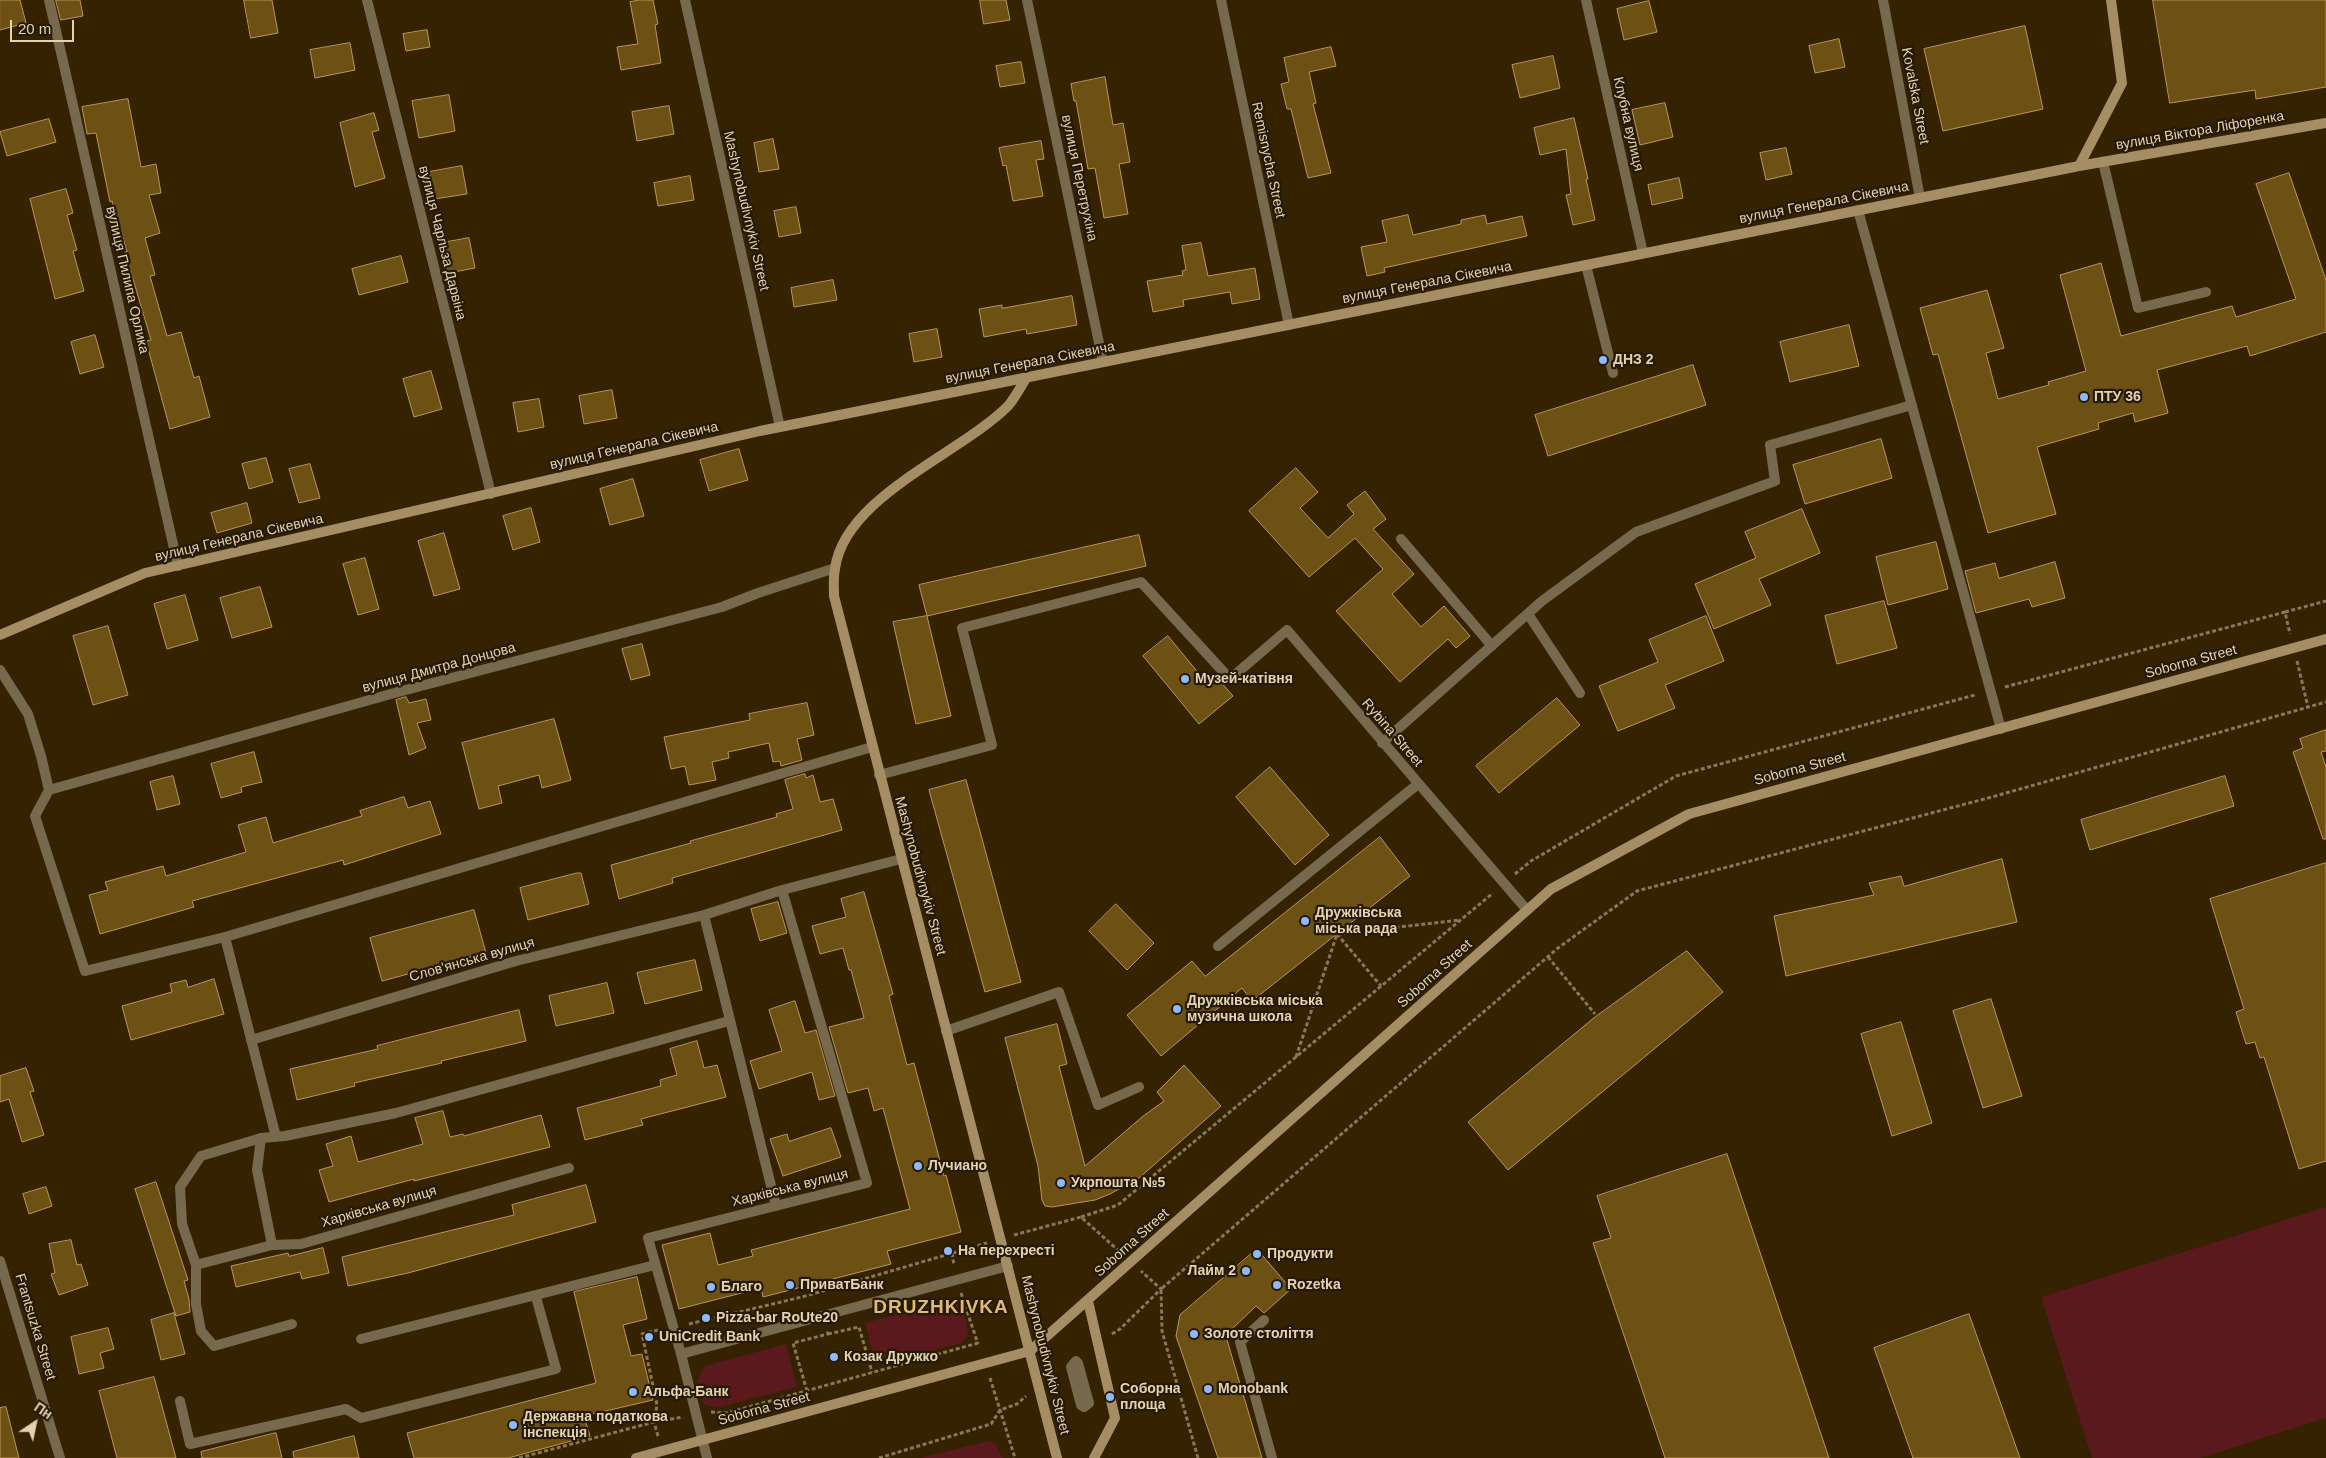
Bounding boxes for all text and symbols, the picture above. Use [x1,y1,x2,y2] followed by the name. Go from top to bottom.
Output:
[12,10,76,42] scale bar
[18,20,51,37] text: 20 m
[1897,46,1933,146] street label: Kovalska Street
[1609,75,1647,173] street label: Клубна вулиця
[1247,100,1289,220] street label: Remisnycha Street
[2115,108,2285,154] street label: вулиця Віктора Ліфоренка
[1057,113,1101,243] street label: вулиця Перетрухіна
[719,129,773,293] street label: Mashynobudivnykiv Street
[415,164,469,322] street label: вулиця Чарльза Дарвіна
[1738,178,1910,228] street label: вулиця Генерала Сікевича
[102,205,152,355] street label: вулиця Пилипа Орлика
[1341,258,1513,308] street label: вулиця Генерала Сікевича
[944,338,1116,388] street label: вулиця Генерала Сікевича
[1613,352,1654,368] place label: ДНЗ 2
[1597,354,1609,366] marker: ДНЗ 2
[2094,389,2141,405] place label: ПТУ 36
[2078,391,2090,403] marker: ПТУ 36
[548,418,720,474] street label: вулиця Генерала Сікевича
[153,510,325,566] street label: вулиця Генерала Сікевича
[361,639,517,697] street label: вулиця Дмитра Донцова
[2143,642,2239,682] street label: Soborna Street
[1195,671,1293,687] place label: Музей-катівня
[1179,673,1191,685] marker: Музей-катівня
[1358,695,1426,771] street label: Rybina Street
[1752,749,1848,789] street label: Soborna Street
[891,795,949,957] street label: Mashynobudivnykiv Street
[1315,905,1402,938] place label: Дружківська міська рада
[1299,915,1311,927] marker: Дружківська міська рада
[407,934,537,986] street label: Слов'янська вулиця
[1394,936,1476,1012] street label: Soborna Street
[1187,993,1323,1026] place label: Дружківська міська музична школа
[1171,1003,1183,1015] marker: Дружківська міська музична школа
[928,1158,987,1174] place label: Лучиано
[912,1160,924,1172] marker: Лучиано
[730,1165,850,1211] street label: Харківська вулиця
[1071,1175,1165,1191] place label: Укрпошта №5
[1055,1177,1067,1189] marker: Укрпошта №5
[319,1182,439,1232] street label: Харківська вулиця
[1091,1205,1173,1281] street label: Soborna Street
[958,1243,1055,1259] place label: На перехресті
[942,1245,954,1257] marker: На перехресті
[1267,1246,1333,1262] place label: Продукти
[1251,1248,1263,1260] marker: Продукти
[1187,1263,1236,1279] place label: Лайм 2
[1240,1265,1252,1277] marker: Лайм 2
[11,1272,59,1382] street label: Frantsuzka Street
[1017,1274,1073,1436] street label: Mashynobudivnykiv Street
[800,1277,884,1293] place label: ПриватБанк
[1287,1277,1341,1293] place label: Rozetka
[721,1279,762,1295] place label: Благо
[784,1279,796,1291] marker: ПриватБанк
[1271,1279,1283,1291] marker: Rozetka
[705,1281,717,1293] marker: Благо
[872,1297,1010,1319] district label: DRUZHKIVKA
[716,1310,838,1326] place label: Pizza-bar RoUte20
[700,1312,712,1324] marker: Pizza-bar RoUte20
[1204,1326,1314,1342] place label: Золоте століття
[1188,1328,1200,1340] marker: Золоте століття
[659,1329,760,1345] place label: UniCredit Bank
[643,1331,655,1343] marker: UniCredit Bank
[844,1349,938,1365] place label: Козак Дружко
[828,1351,840,1363] marker: Козак Дружко
[1120,1381,1181,1414] place label: Соборна площа
[1218,1381,1288,1397] place label: Monobank
[1202,1383,1214,1395] marker: Monobank
[643,1384,729,1400] place label: Альфа-Банк
[627,1386,639,1398] marker: Альфа-Банк
[716,1389,812,1429] street label: Soborna Street
[1104,1391,1116,1403] marker: Соборна площа
[10,1398,60,1448] north arrow
[31,1399,56,1422] text: Пн
[523,1409,668,1441] place label: Державна податкова інспекція
[507,1419,519,1431] marker: Державна податкова інспекція

